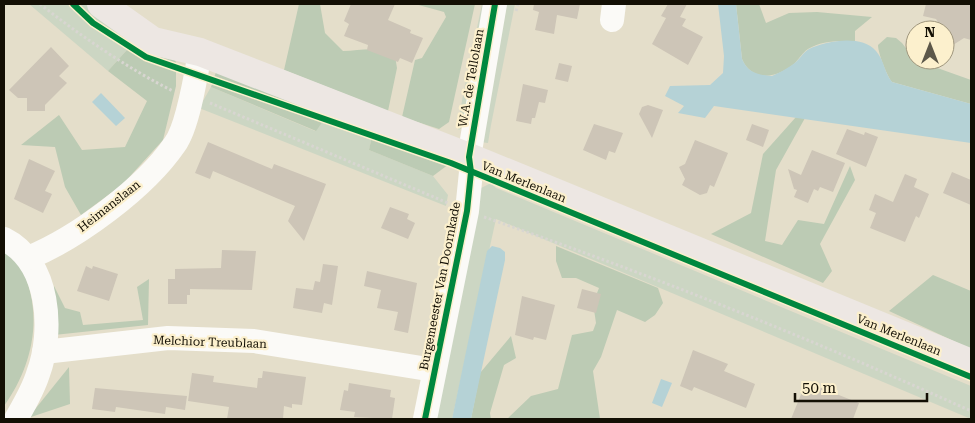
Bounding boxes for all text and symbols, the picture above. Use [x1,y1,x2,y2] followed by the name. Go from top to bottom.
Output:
[905,20,955,70] north arrow
[925,24,936,40] text: N
[455,27,487,128] street label: W.A. de Tellolaan
[480,159,569,205] street label: Van Merlenlaan
[75,177,143,235] street label: Heimanslaan
[417,200,463,371] street label: Burgemeester Van Doornkade
[855,312,944,358] street label: Van Merlenlaan
[153,333,267,351] street label: Melchior Treublaan
[795,370,928,402] scale bar
[802,379,837,397] text: 50 m

